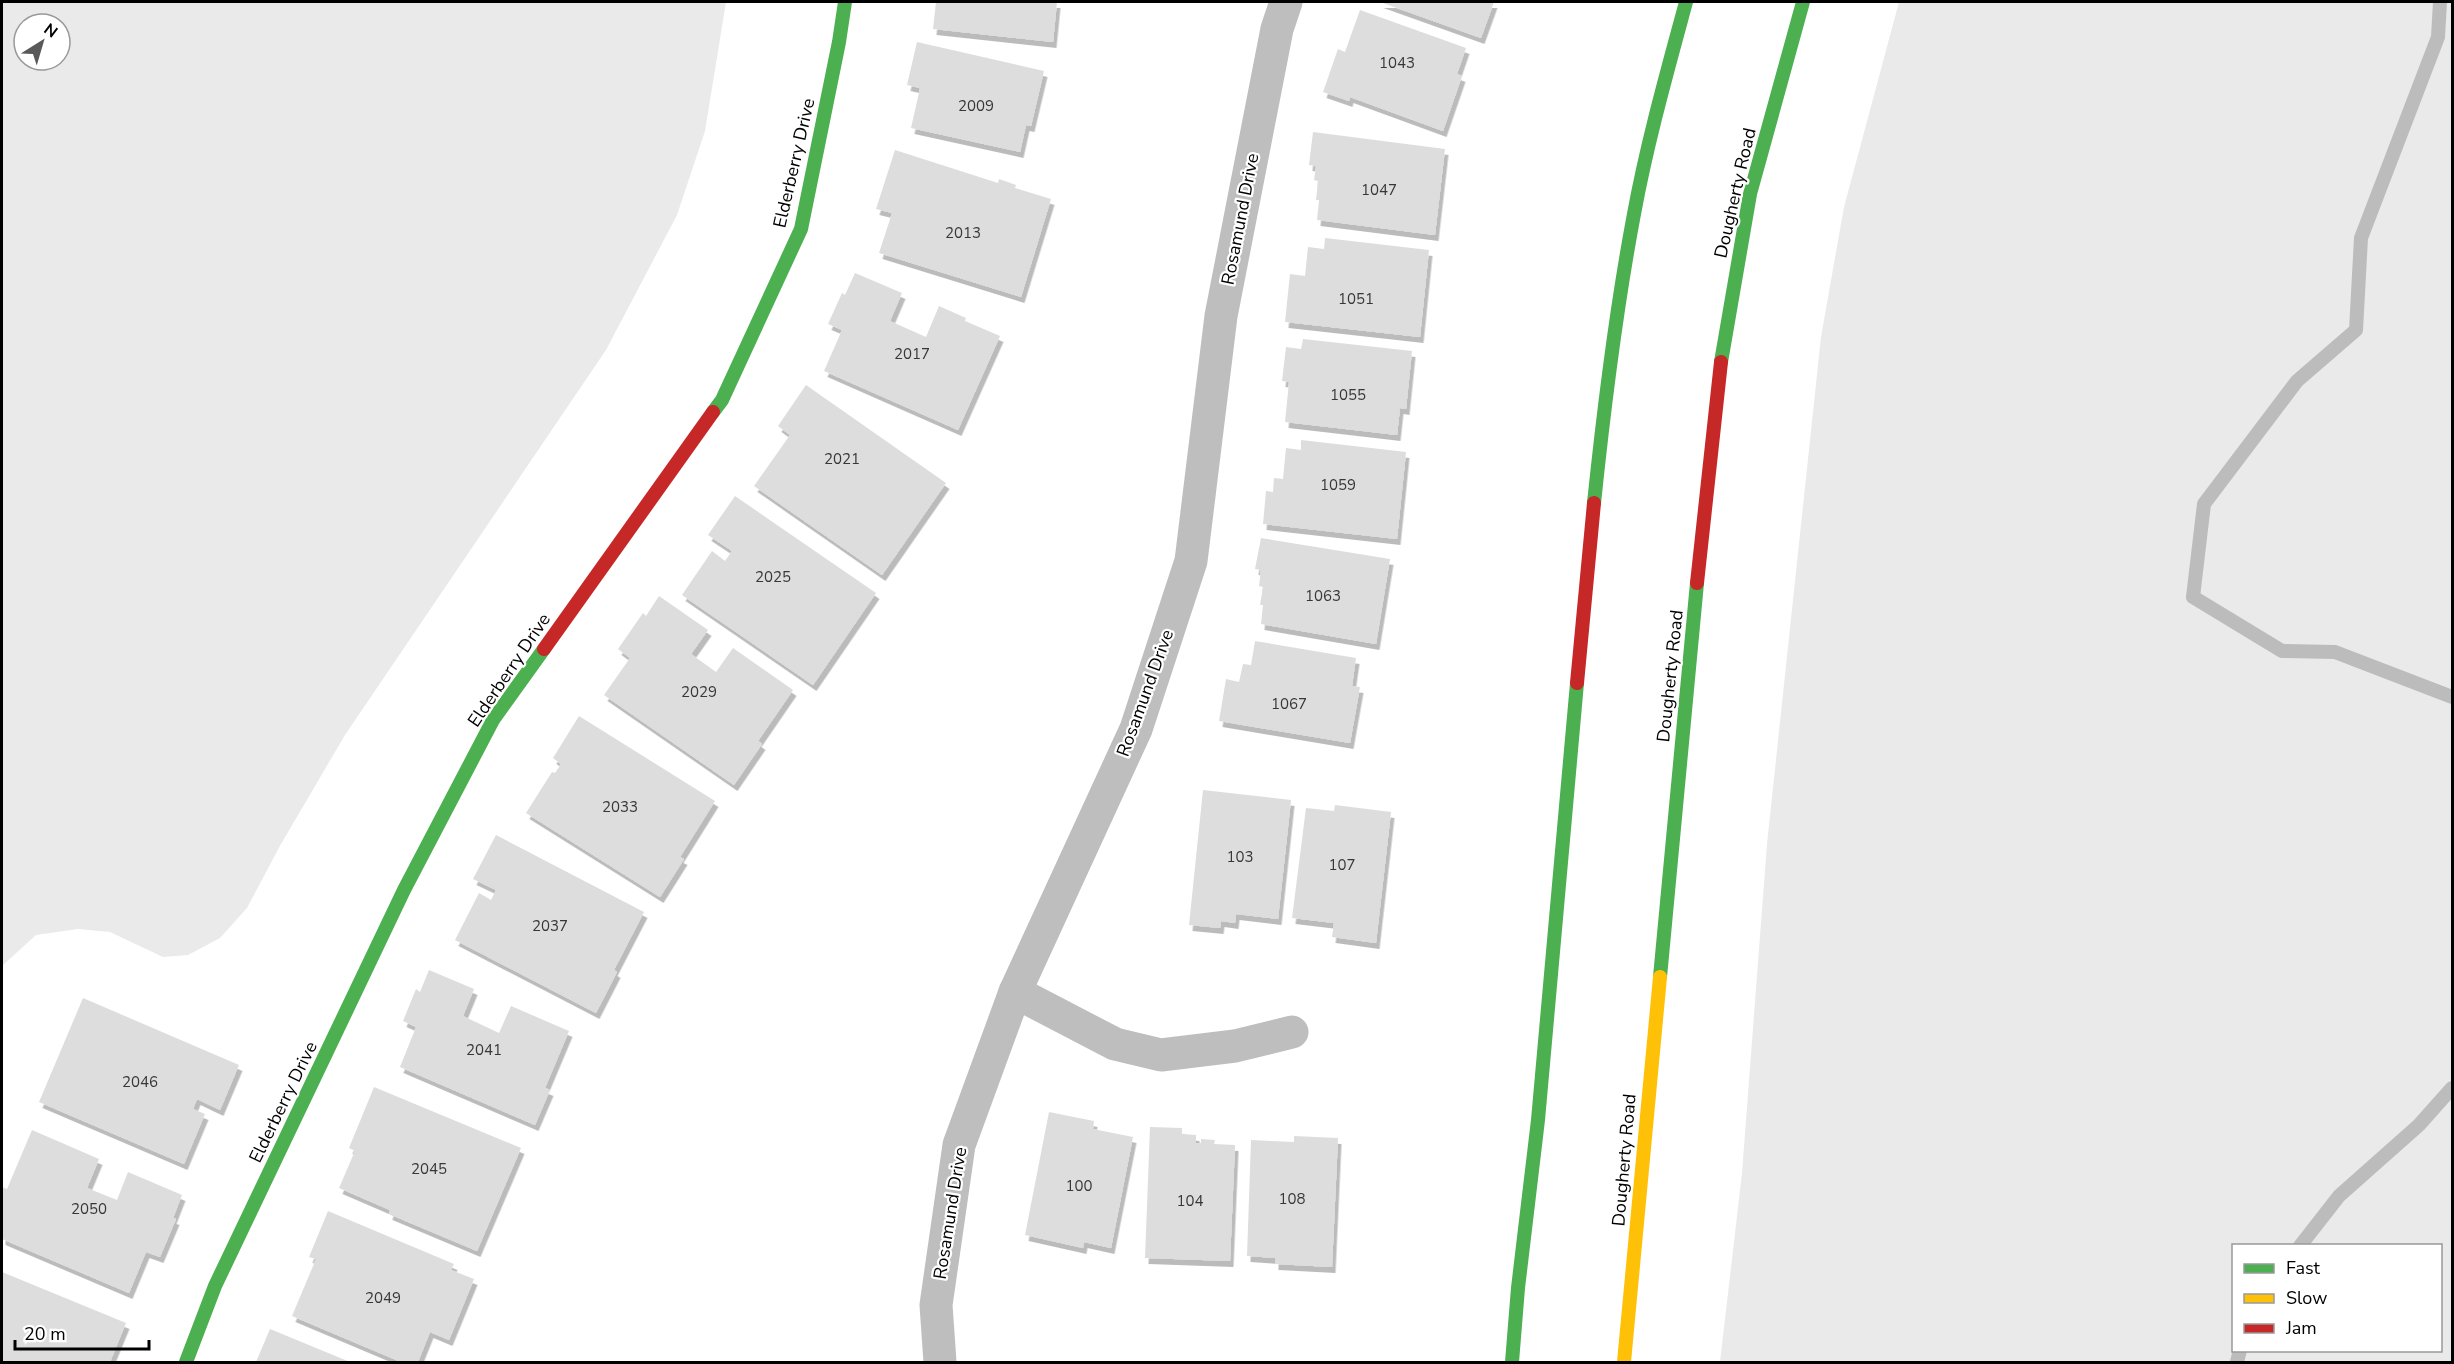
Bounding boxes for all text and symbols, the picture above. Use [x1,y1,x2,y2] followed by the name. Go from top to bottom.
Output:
[12,12,72,72] north arrow
[39,18,62,43] text: N
[1379,53,1415,73] house number: 1043
[767,96,821,230] street label: Elderberry Drive
[958,96,994,116] house number: 2009
[1708,126,1762,260] street label: Dougherty Road
[1215,151,1265,287] street label: Rosamund Drive
[1361,180,1397,200] house number: 1047
[945,223,981,243] house number: 2013
[1338,289,1374,309] house number: 1051
[894,344,930,364] house number: 2017
[1330,385,1366,405] house number: 1055
[824,449,860,469] house number: 2021
[1320,475,1356,495] house number: 1059
[755,567,791,587] house number: 2025
[1305,586,1341,606] house number: 1063
[462,608,556,732] street label: Elderberry Drive
[1651,609,1689,743] street label: Dougherty Road
[1111,626,1179,760] street label: Rosamund Drive
[681,682,717,702] house number: 2029
[1271,694,1307,714] house number: 1067
[602,797,638,817] house number: 2033
[1226,847,1254,867] house number: 103
[1328,855,1356,875] house number: 107
[532,916,568,936] house number: 2037
[243,1037,323,1167] street label: Elderberry Drive
[466,1040,502,1060] house number: 2041
[122,1072,158,1092] house number: 2046
[1606,1093,1642,1227] street label: Dougherty Road
[928,1145,972,1281] street label: Rosamund Drive
[411,1159,447,1179] house number: 2045
[1065,1176,1093,1196] house number: 100
[1278,1189,1306,1209] house number: 108
[1176,1191,1204,1211] house number: 104
[71,1199,107,1219] house number: 2050
[2232,1244,2442,1352] legend
[2286,1256,2321,1280] text: Fast
[2286,1286,2327,1310] text: Slow
[365,1288,401,1308] house number: 2049
[15,1313,148,1351] scale bar
[2285,1316,2317,1340] text: Jam
[24,1322,66,1346] text: 20 m

